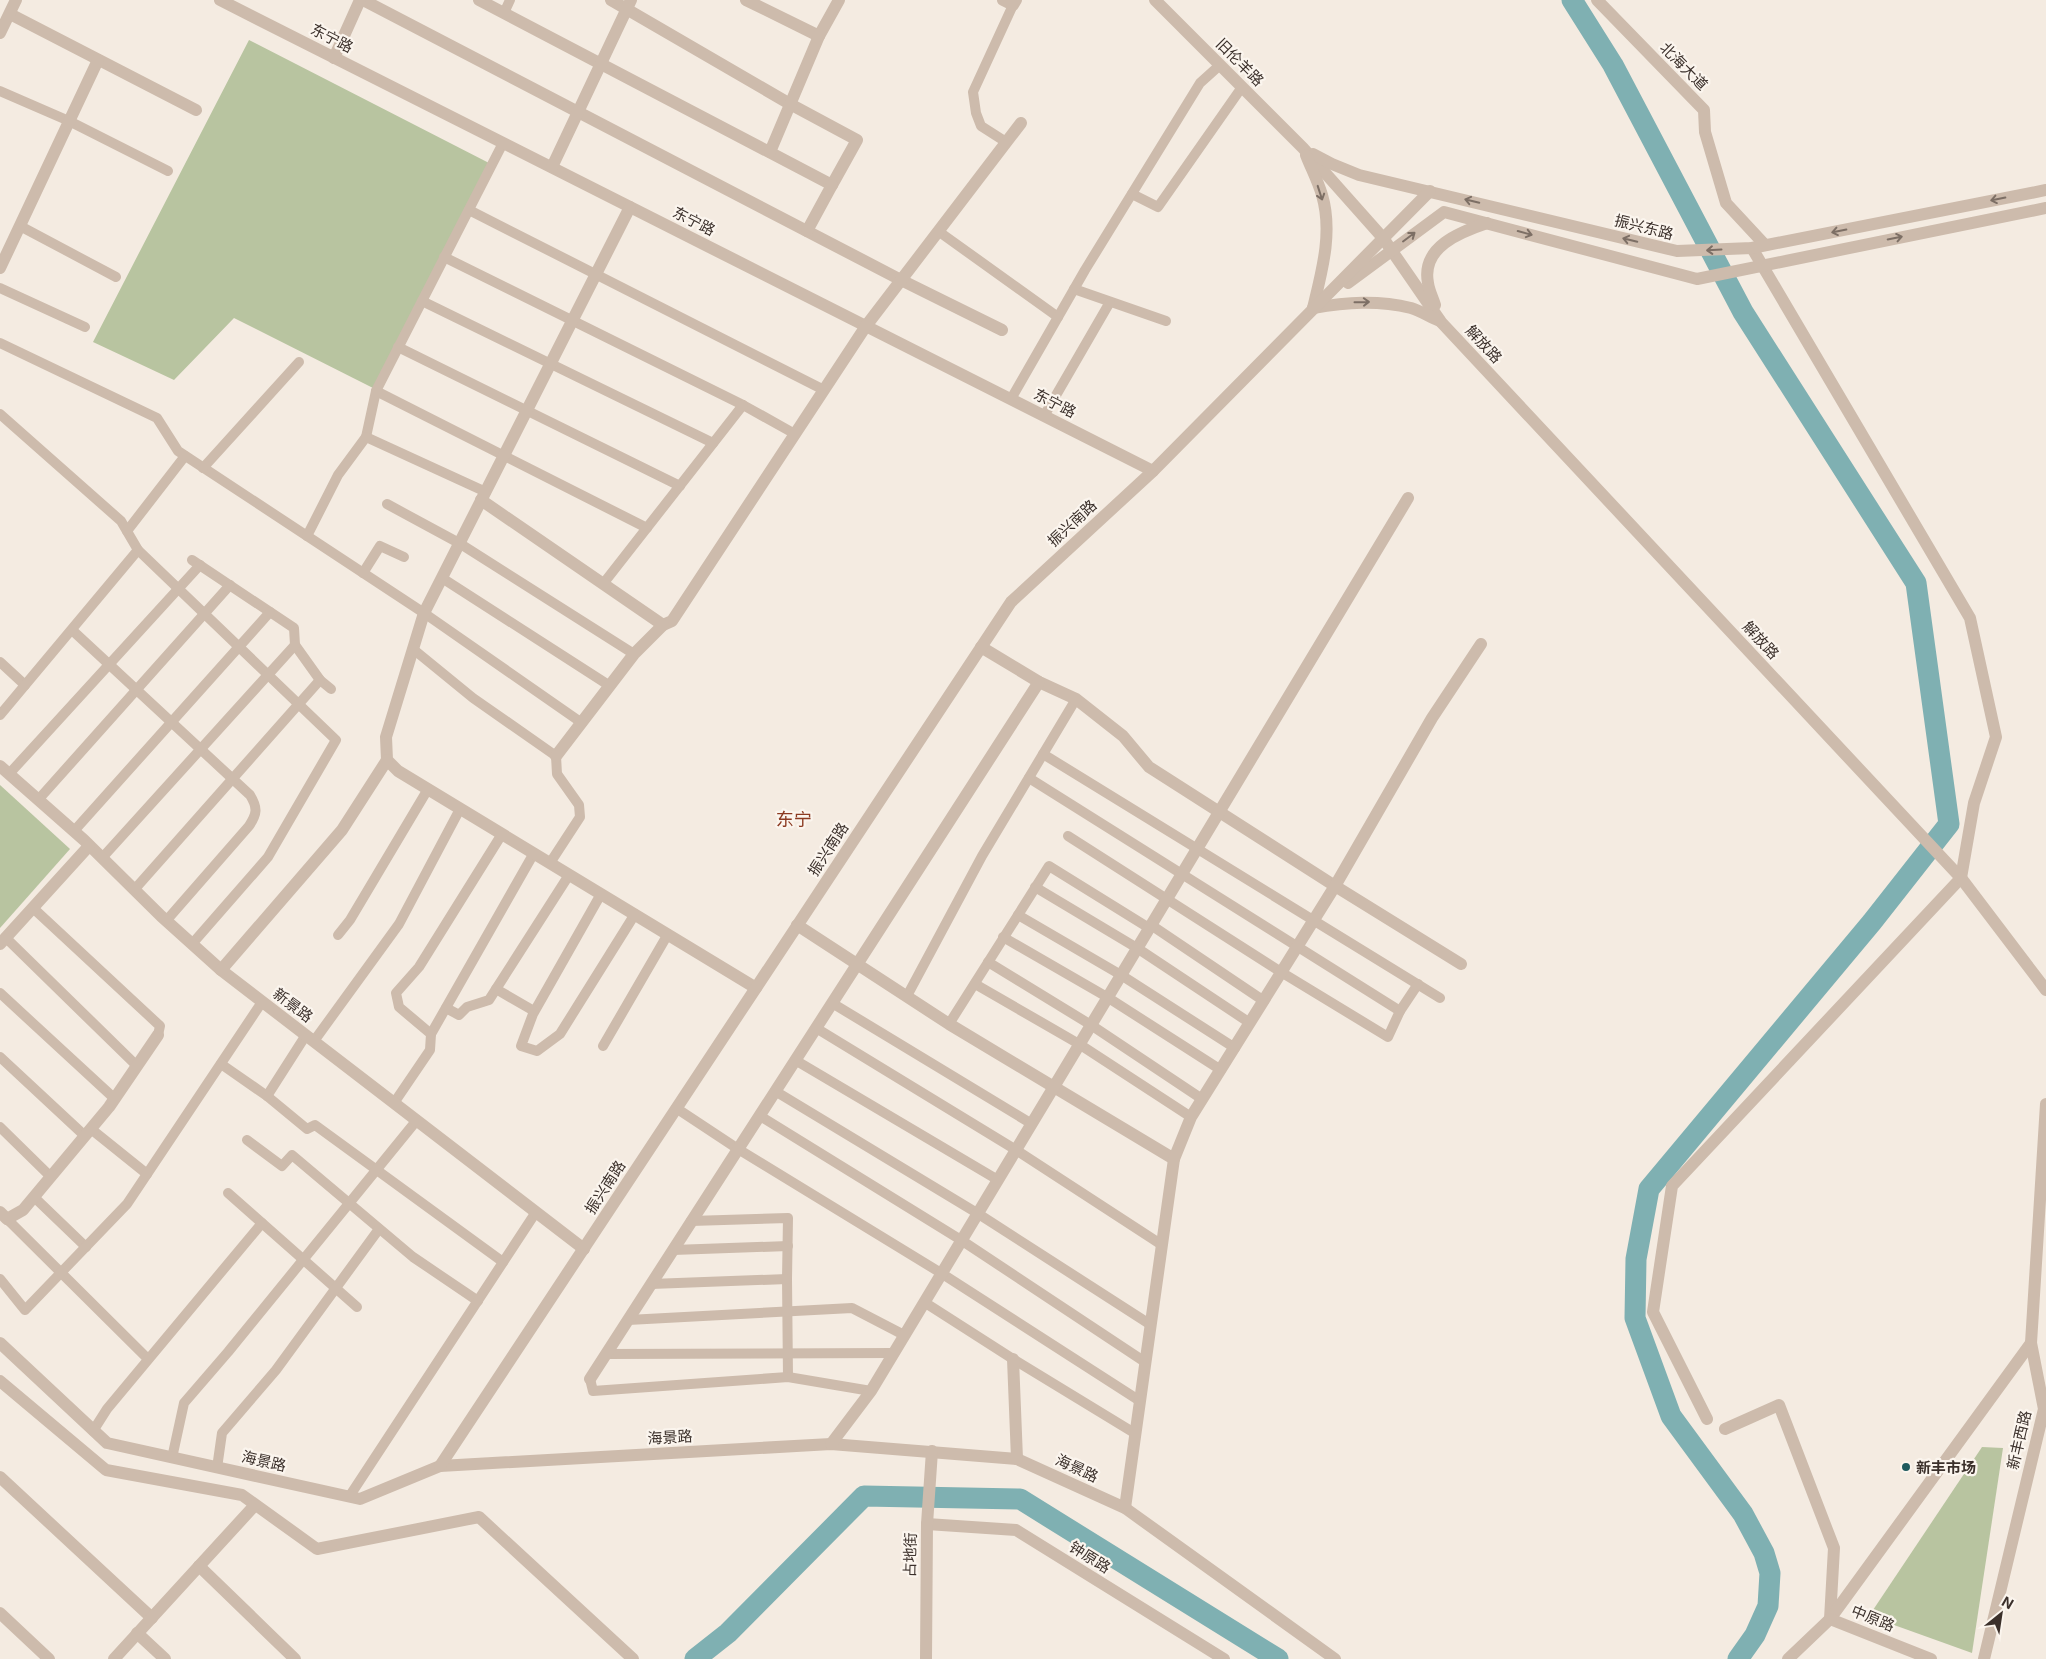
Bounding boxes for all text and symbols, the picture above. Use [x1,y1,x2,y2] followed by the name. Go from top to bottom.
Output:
[308,19,356,57] street label: 东宁路
[1212,34,1268,90] street label: 旧伦羊路
[1656,38,1712,94] street label: 北海大道
[1316,185,1326,201] one-way arrow
[1991,195,2007,205] one-way arrow
[1464,196,1480,205] one-way arrow
[670,202,718,240] street label: 东宁路
[1613,211,1675,243] street label: 振兴东路
[1831,226,1847,236] one-way arrow
[1516,229,1532,238] one-way arrow
[1402,232,1415,243] one-way arrow
[1887,233,1903,242] one-way arrow
[1622,235,1638,244] one-way arrow
[1707,245,1723,254] one-way arrow
[1354,298,1370,307] one-way arrow
[1462,321,1506,367] street label: 解放路
[1031,384,1079,422] street label: 东宁路
[1044,496,1100,550] street label: 振兴南路
[1739,617,1783,663] street label: 解放路
[776,809,812,830] district label: 东宁
[804,819,852,879] street label: 振兴南路
[269,984,317,1026] street label: 新景路
[581,1157,629,1217] street label: 振兴南路
[2003,1409,2035,1471] street label: 新丰西路
[647,1426,693,1448] street label: 海景路
[240,1447,288,1475] street label: 海景路
[1053,1450,1101,1486] street label: 海景路
[1916,1458,1976,1477] place label: 新丰市场
[1900,1461,1912,1473] marker: 新丰市场
[900,1532,920,1578] street label: 占地街
[1066,1537,1114,1577] street label: 钟原路
[1976,1589,2026,1639] north arrow
[1999,1592,2017,1612] text: N
[1849,1601,1897,1635] street label: 中原路

